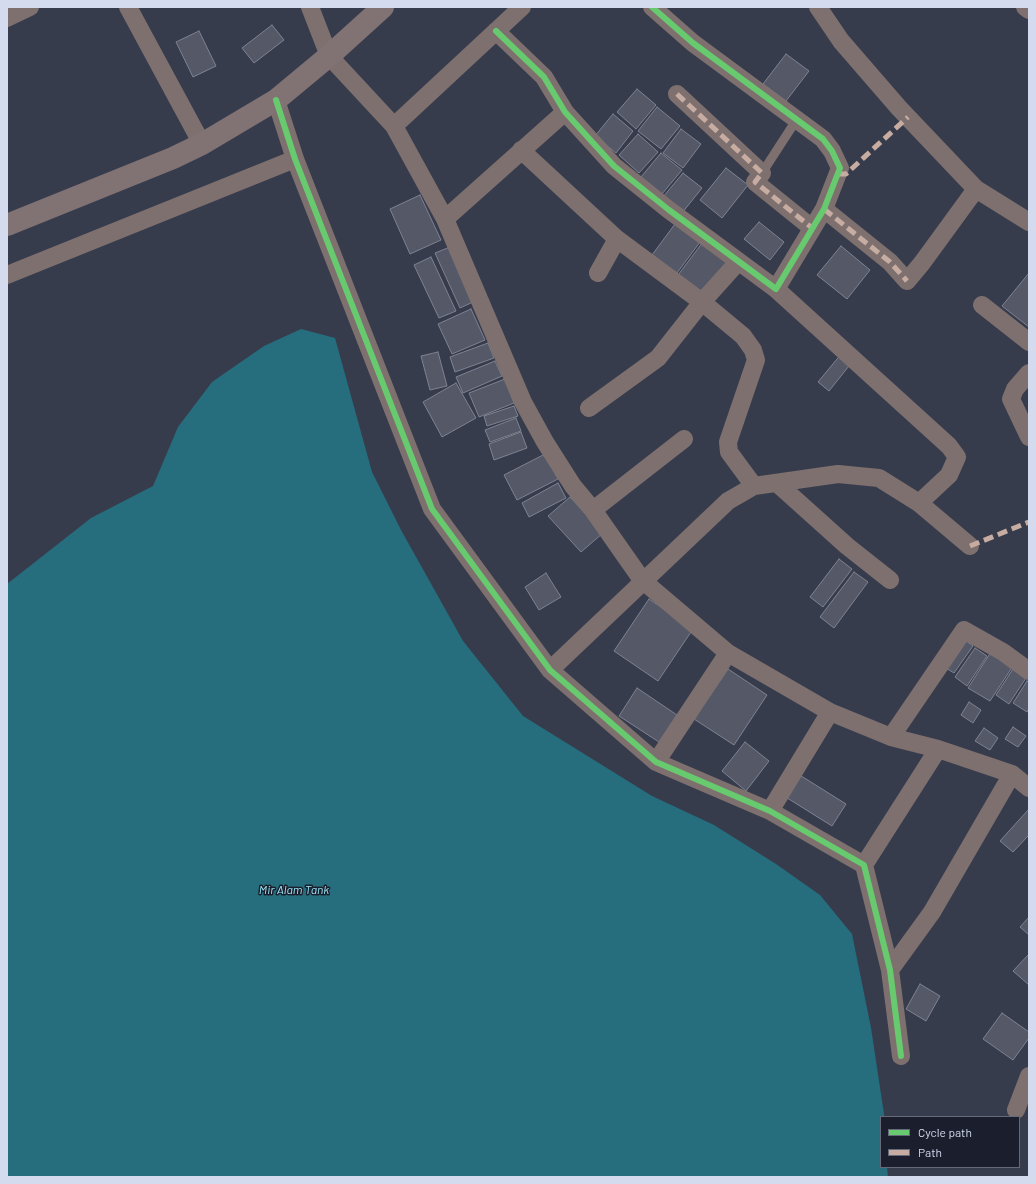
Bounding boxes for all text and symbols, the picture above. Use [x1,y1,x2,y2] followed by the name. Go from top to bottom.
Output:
[259,883,329,897] water label: Mir Alam Tank
[880,1116,1020,1168] legend
[918,1125,972,1139] text: Cycle path
[918,1145,942,1159] text: Path

